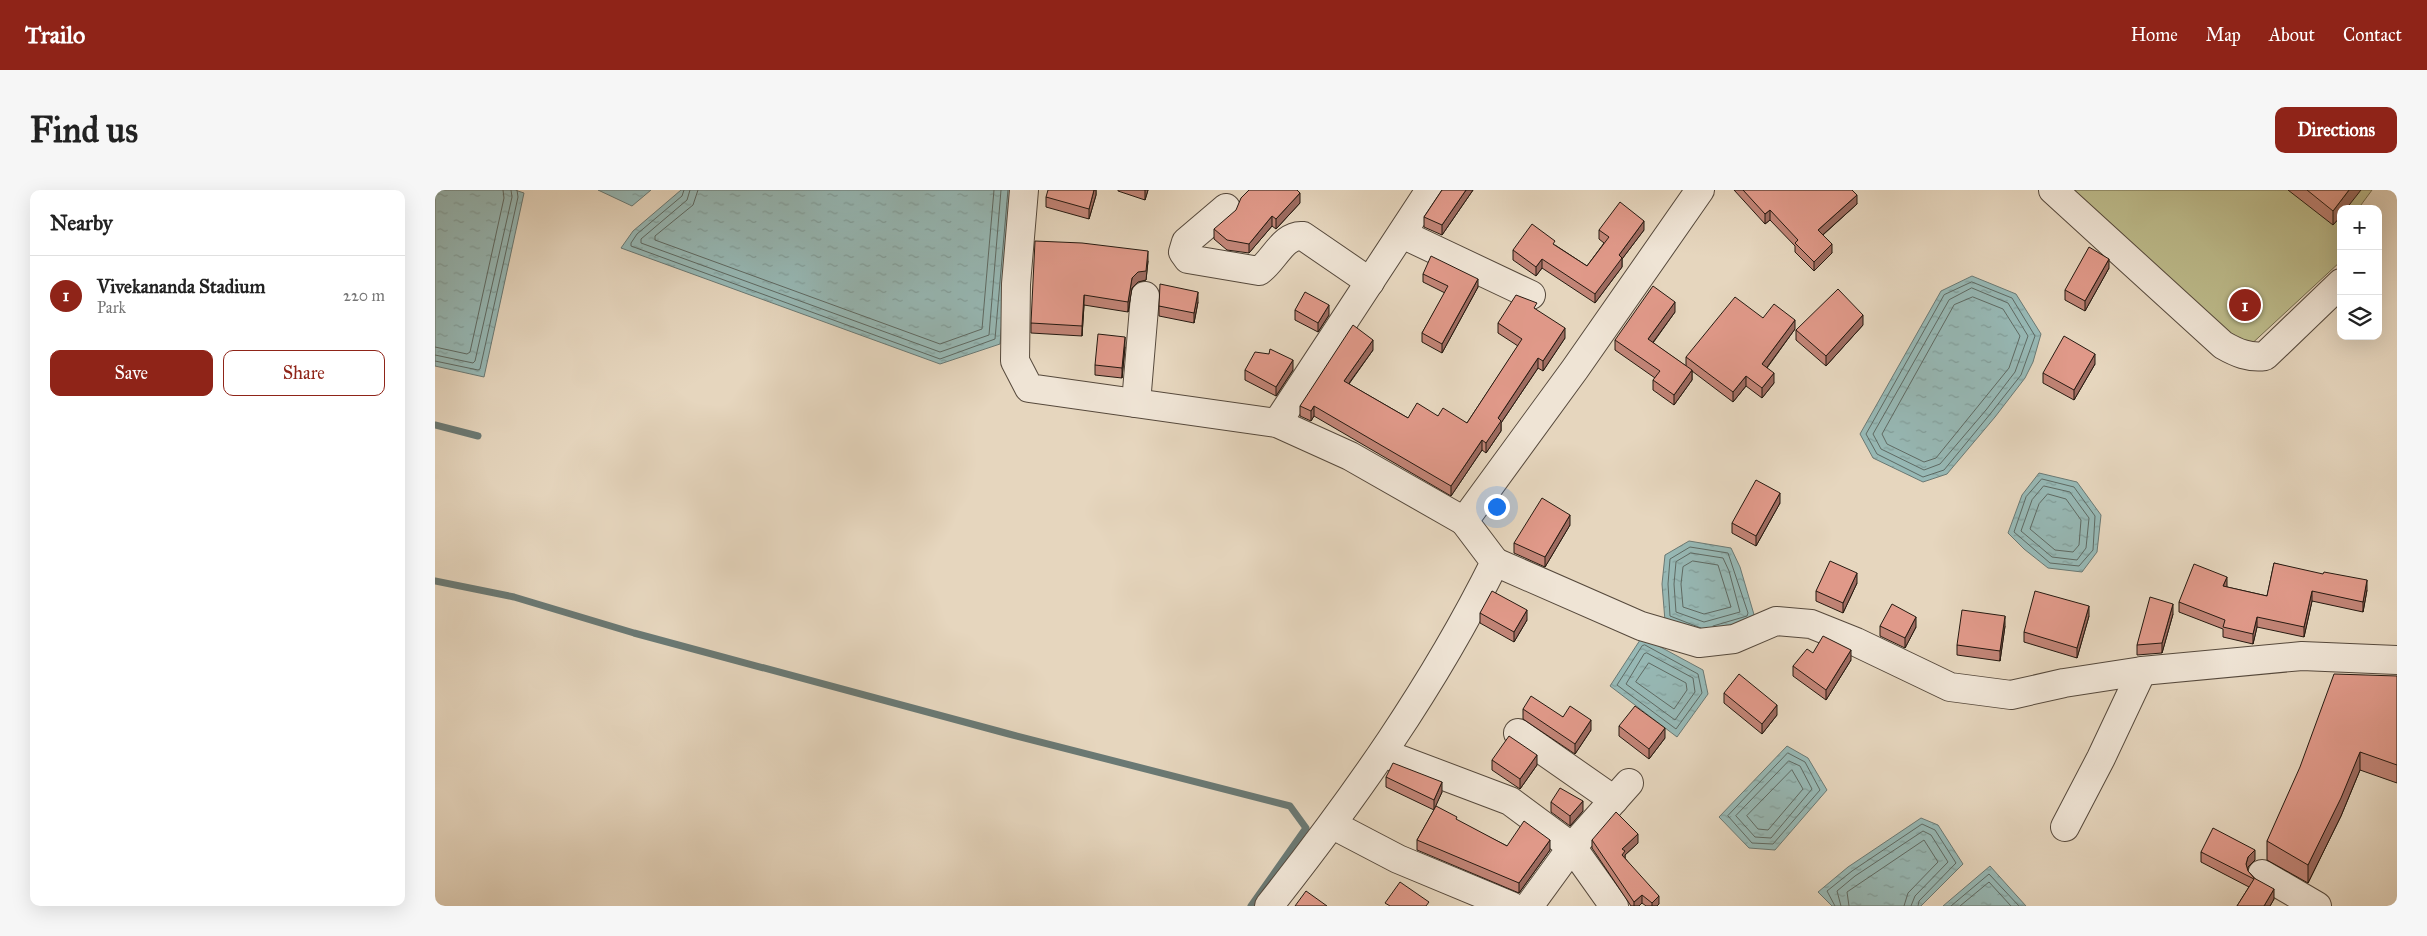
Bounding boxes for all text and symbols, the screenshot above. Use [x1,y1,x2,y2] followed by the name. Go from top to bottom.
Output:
[25,20,85,50] text: Trailo
[2131,24,2178,46] text: Home
[2206,24,2241,46] text: Map
[2269,24,2315,46] text: About
[2343,24,2402,46] text: Contact
[2275,107,2397,153] button: Directions
[30,109,138,152] text: Find us
[2337,205,2382,340] map controls
[2337,205,2382,250] button: +
[50,210,113,236] text: Nearby
[2337,250,2382,295] button: −
[97,275,265,298] text: Vivekananda Stadium
[63,286,69,305] text: 1
[343,286,385,305] text: 220 m
[2229,286,2261,324] pin: 1
[2337,295,2382,340] button: layers
[97,298,126,317] text: Park
[50,350,213,396] button: Save
[223,350,385,396] button: Share
[1484,494,1510,520] your location

